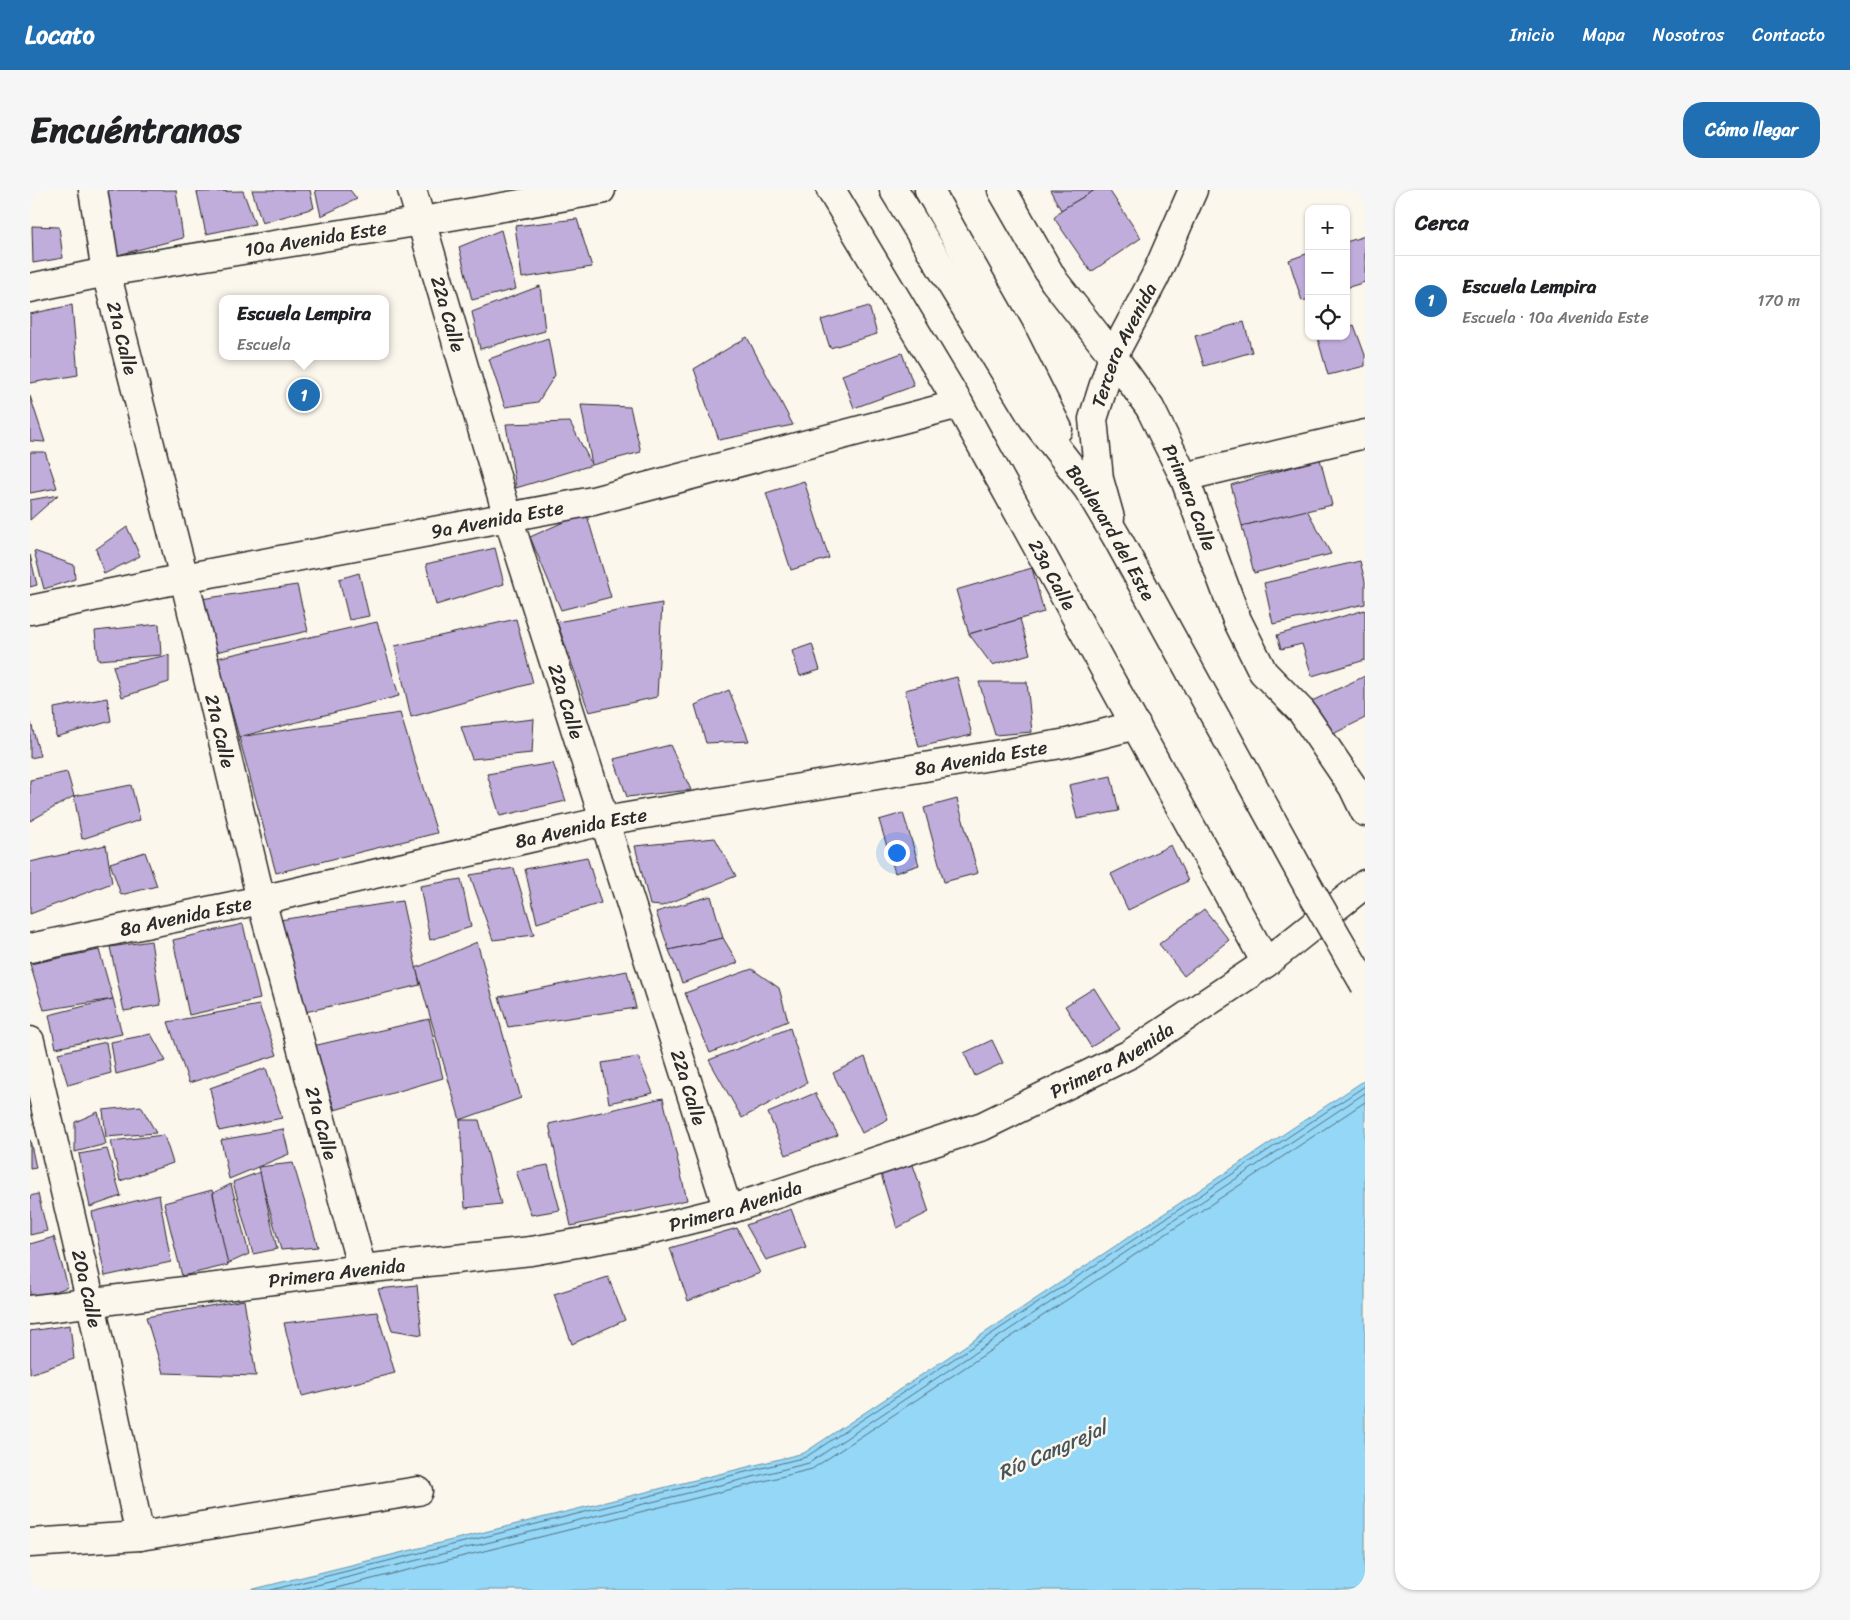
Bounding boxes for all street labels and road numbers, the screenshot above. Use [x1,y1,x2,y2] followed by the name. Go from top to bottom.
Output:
[242,211,389,266] street label: 10a Avenida Este
[421,272,475,356] street label: 22a Calle
[1082,276,1166,412] street label: Tercera Avenida
[97,298,148,378] street label: 21a Calle
[1153,438,1226,556] street label: Primera Calle
[1057,457,1165,607] street label: Boulevard del Este
[428,491,567,548] street label: 9a Avenida Este
[1019,533,1085,617] street label: 23a Calle
[538,659,593,743] street label: 22a Calle
[195,691,245,771] street label: 21a Calle
[912,731,1050,785] street label: 8a Avenida Este
[512,798,650,858] street label: 8a Avenida Este
[117,886,255,946] street label: 8a Avenida Este
[1044,1013,1181,1108] street label: Primera Avenida
[661,1045,716,1129] street label: 22a Calle
[296,1082,347,1164] street label: 21a Calle
[665,1171,807,1241] street label: Primera Avenida
[62,1246,112,1330] street label: 20a Calle
[267,1248,407,1297] street label: Primera Avenida

